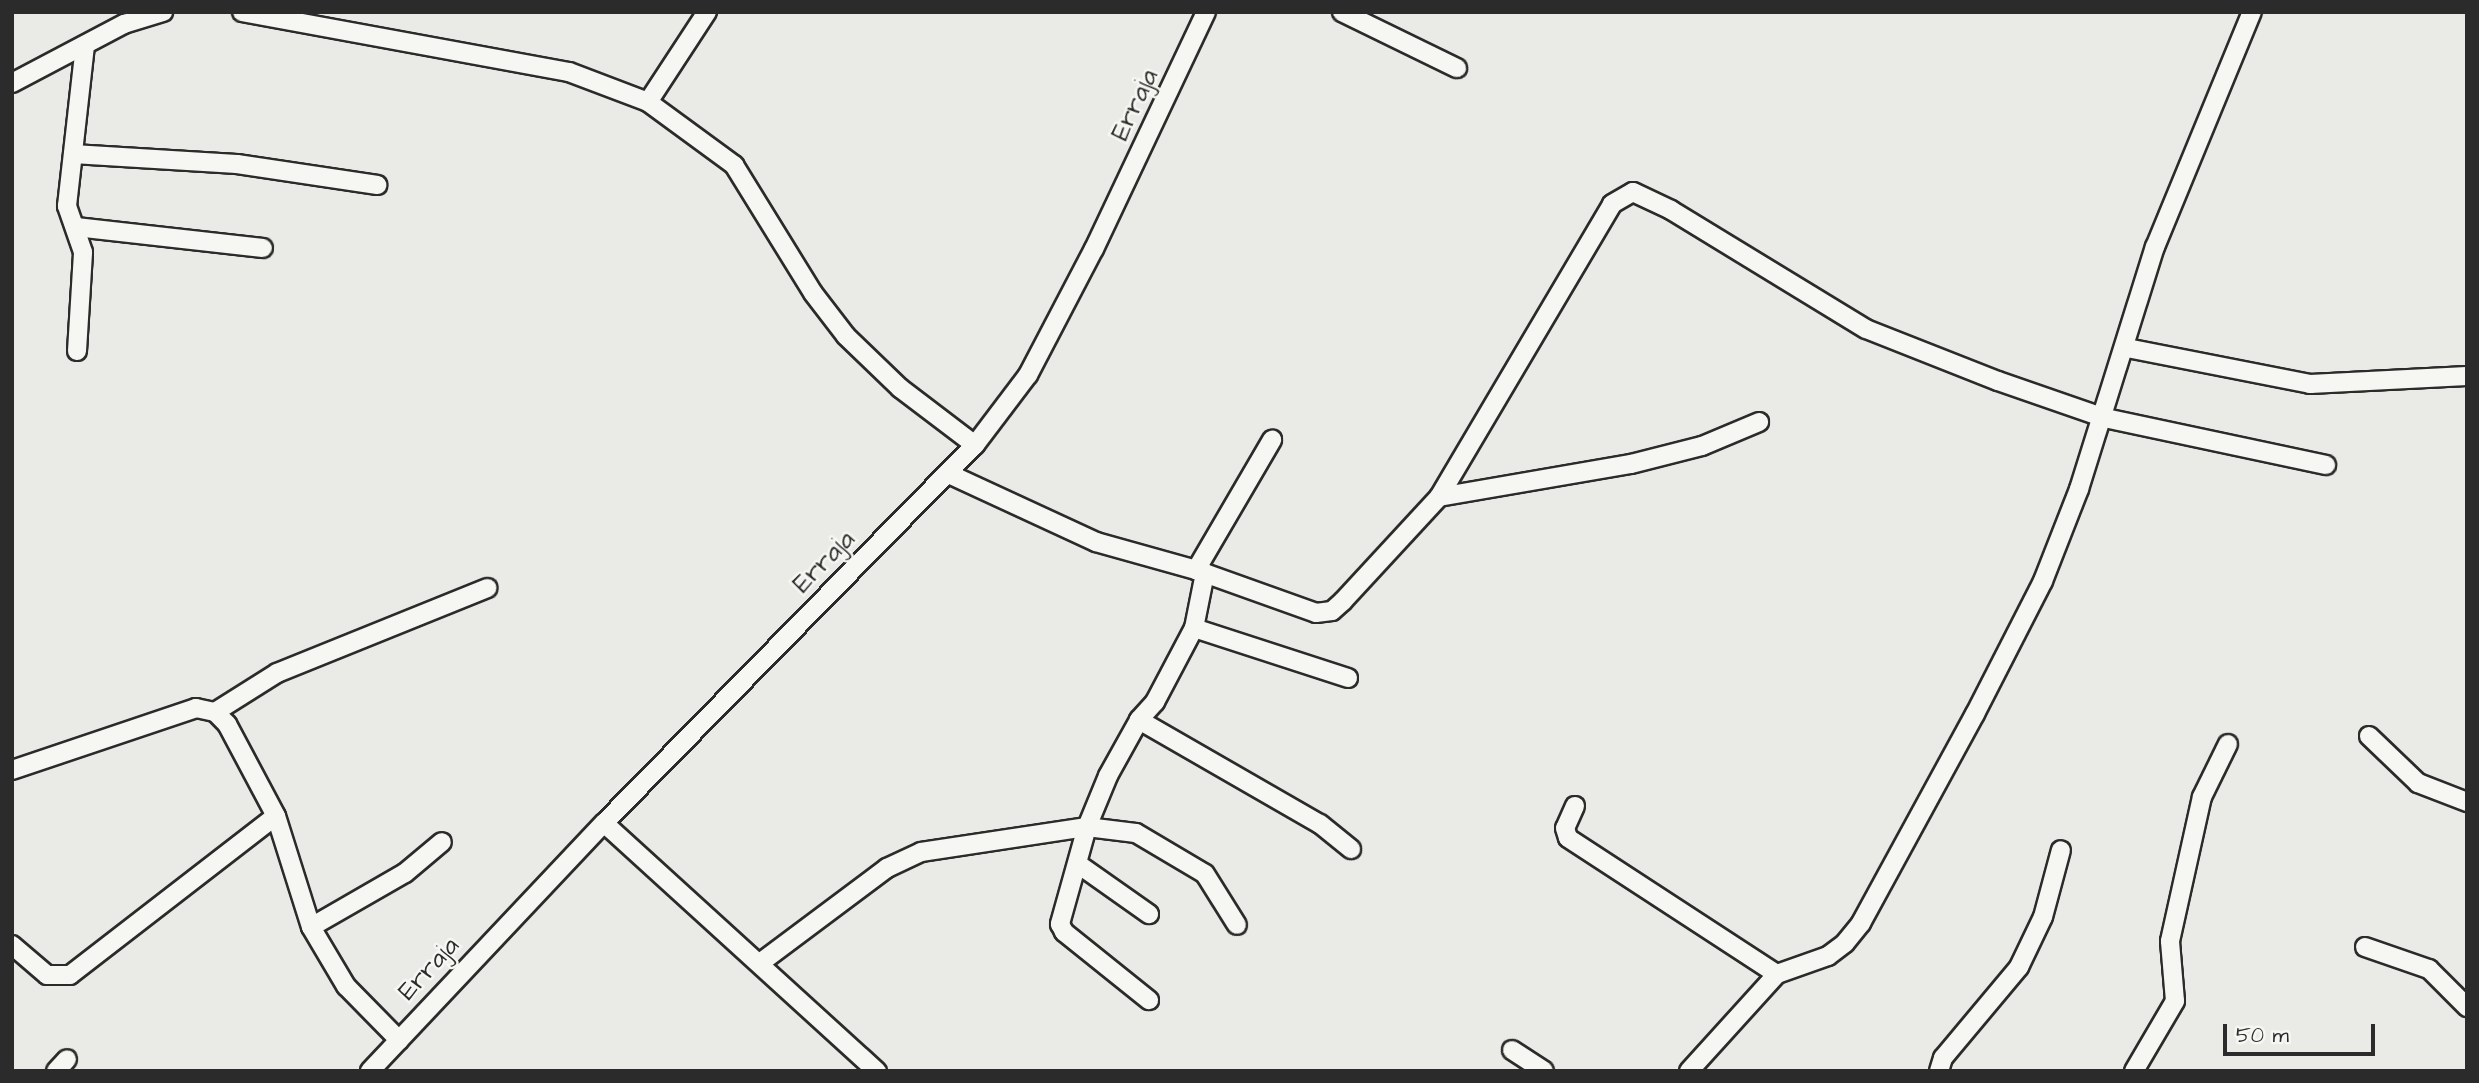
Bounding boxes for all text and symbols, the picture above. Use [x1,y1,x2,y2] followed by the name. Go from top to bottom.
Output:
[1105,64,1165,146] street label: Erraja
[786,524,862,600] street label: Erraja
[392,931,466,1007] street label: Erraja
[2227,1010,2379,1054] scale bar
[2236,1021,2289,1050] text: 50 m

